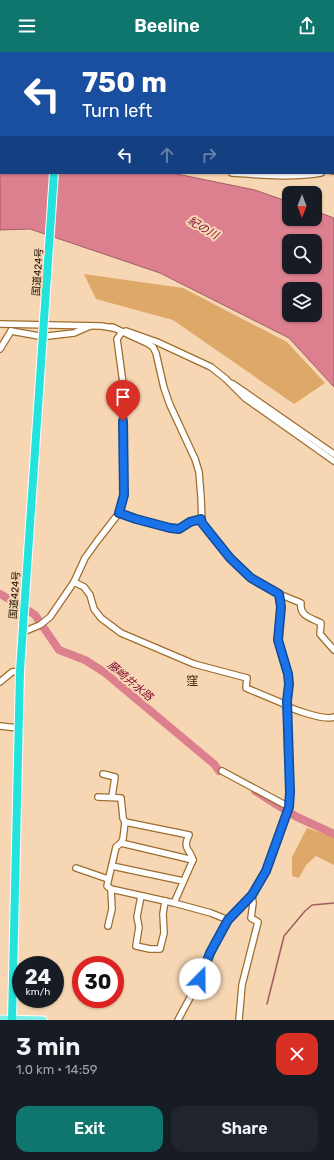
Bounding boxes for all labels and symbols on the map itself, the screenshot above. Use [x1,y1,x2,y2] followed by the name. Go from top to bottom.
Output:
[282,186,322,226] north arrow
[186,214,221,243] water label: 紀の川
[30,248,46,296] street label: 国道424号
[106,380,140,421] pin
[7,571,23,619] street label: 国道424号
[105,658,156,704] water label: 藤崎井水路
[186,674,198,688] district label: 窪
[72,956,124,1008] speed limit sign: 30
[179,958,221,1000] position arrow

